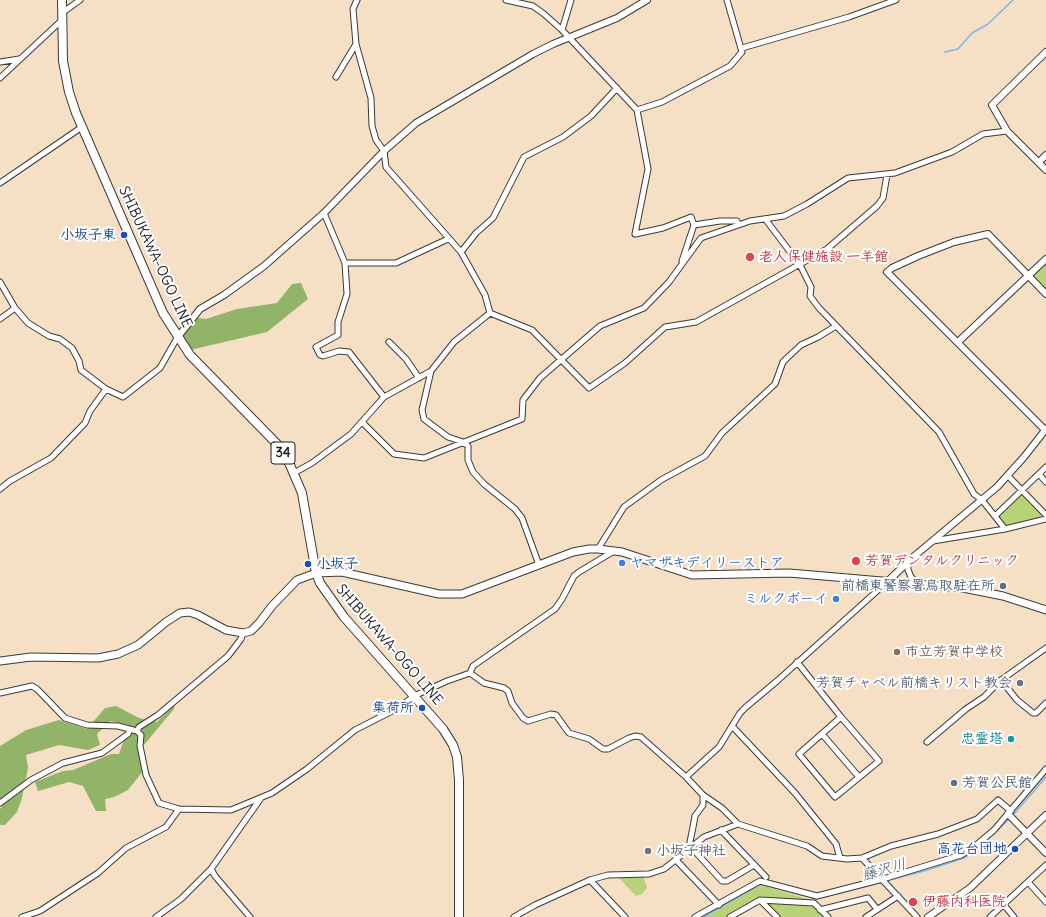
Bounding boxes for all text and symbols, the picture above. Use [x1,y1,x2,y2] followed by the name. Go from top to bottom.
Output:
[115,184,195,330] street label: SHIBUKAWA-OGO LINE
[60,227,116,243] place label: 小坂子東
[119,230,129,240] marker: 小坂子東
[759,249,888,265] place label: 老人保健施設 一羊館
[744,251,756,263] marker: 老人保健施設 一羊館
[271,442,295,464] road number: 34
[865,553,1019,569] place label: 芳賀デンタルクリニック
[630,555,784,571] place label: ヤマザキデイリーストア
[850,555,862,567] marker: 芳賀デンタルクリニック
[316,556,358,572] place label: 小坂子
[617,558,627,568] marker: ヤマザキデイリーストア
[303,559,313,569] marker: 小坂子
[841,578,995,594] place label: 前橋東警察署鳥取駐在所
[332,581,446,709] street label: SHIBUKAWA-OGO LINE
[998,581,1008,591] marker: 前橋東警察署鳥取駐在所
[744,591,828,607] place label: ミルクボーイ
[831,594,841,604] marker: ミルクボーイ
[905,644,1003,660] place label: 市立芳賀中学校
[892,647,902,657] marker: 市立芳賀中学校
[816,675,1012,691] place label: 芳賀チャペル前橋キリスト教会
[1015,678,1025,688] marker: 芳賀チャペル前橋キリスト教会
[372,700,414,716] place label: 集荷所
[417,703,427,713] marker: 集荷所
[961,731,1003,747] place label: 忠霊塔
[1006,734,1016,744] marker: 忠霊塔
[962,775,1032,791] place label: 芳賀公民館
[949,778,959,788] marker: 芳賀公民館
[937,841,1007,857] place label: 高花台団地
[656,843,726,859] place label: 小坂子神社
[1010,844,1020,854] marker: 高花台団地
[643,846,653,856] marker: 小坂子神社
[860,855,908,885] water label: 藤沢川
[922,894,1006,910] place label: 伊藤内科医院
[907,896,919,908] marker: 伊藤内科医院

